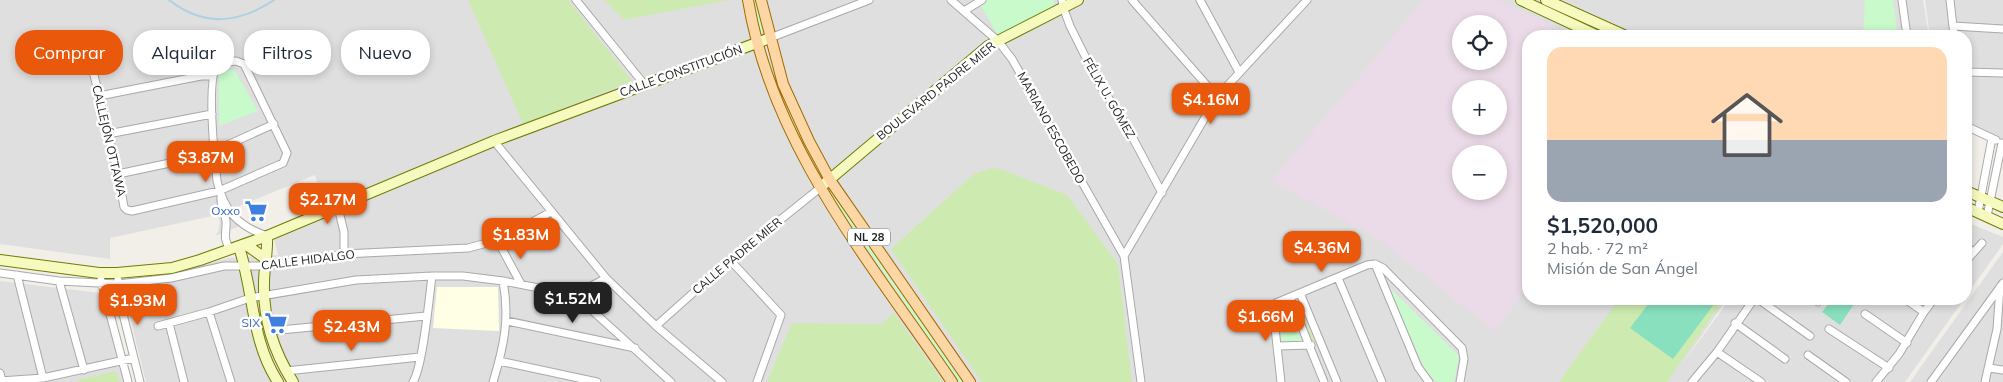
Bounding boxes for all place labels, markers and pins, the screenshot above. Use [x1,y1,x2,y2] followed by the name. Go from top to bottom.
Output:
[1170,82,1252,125] pin: $4.16M
[165,140,247,183] pin: $3.87M
[287,182,369,225] pin: $2.17M
[243,198,269,224] supermarket icon: Oxxo
[211,203,240,218] place label: Oxxo
[480,218,562,260] pin: $1.83M
[1281,230,1363,273] pin: $4.36M
[532,282,614,324] pin: $1.52M
[97,284,179,326] pin: $1.93M
[1225,300,1307,342] pin: $1.66M
[263,310,289,336] supermarket icon: SIX
[311,310,393,352] pin: $2.43M
[242,315,260,330] place label: SIX

